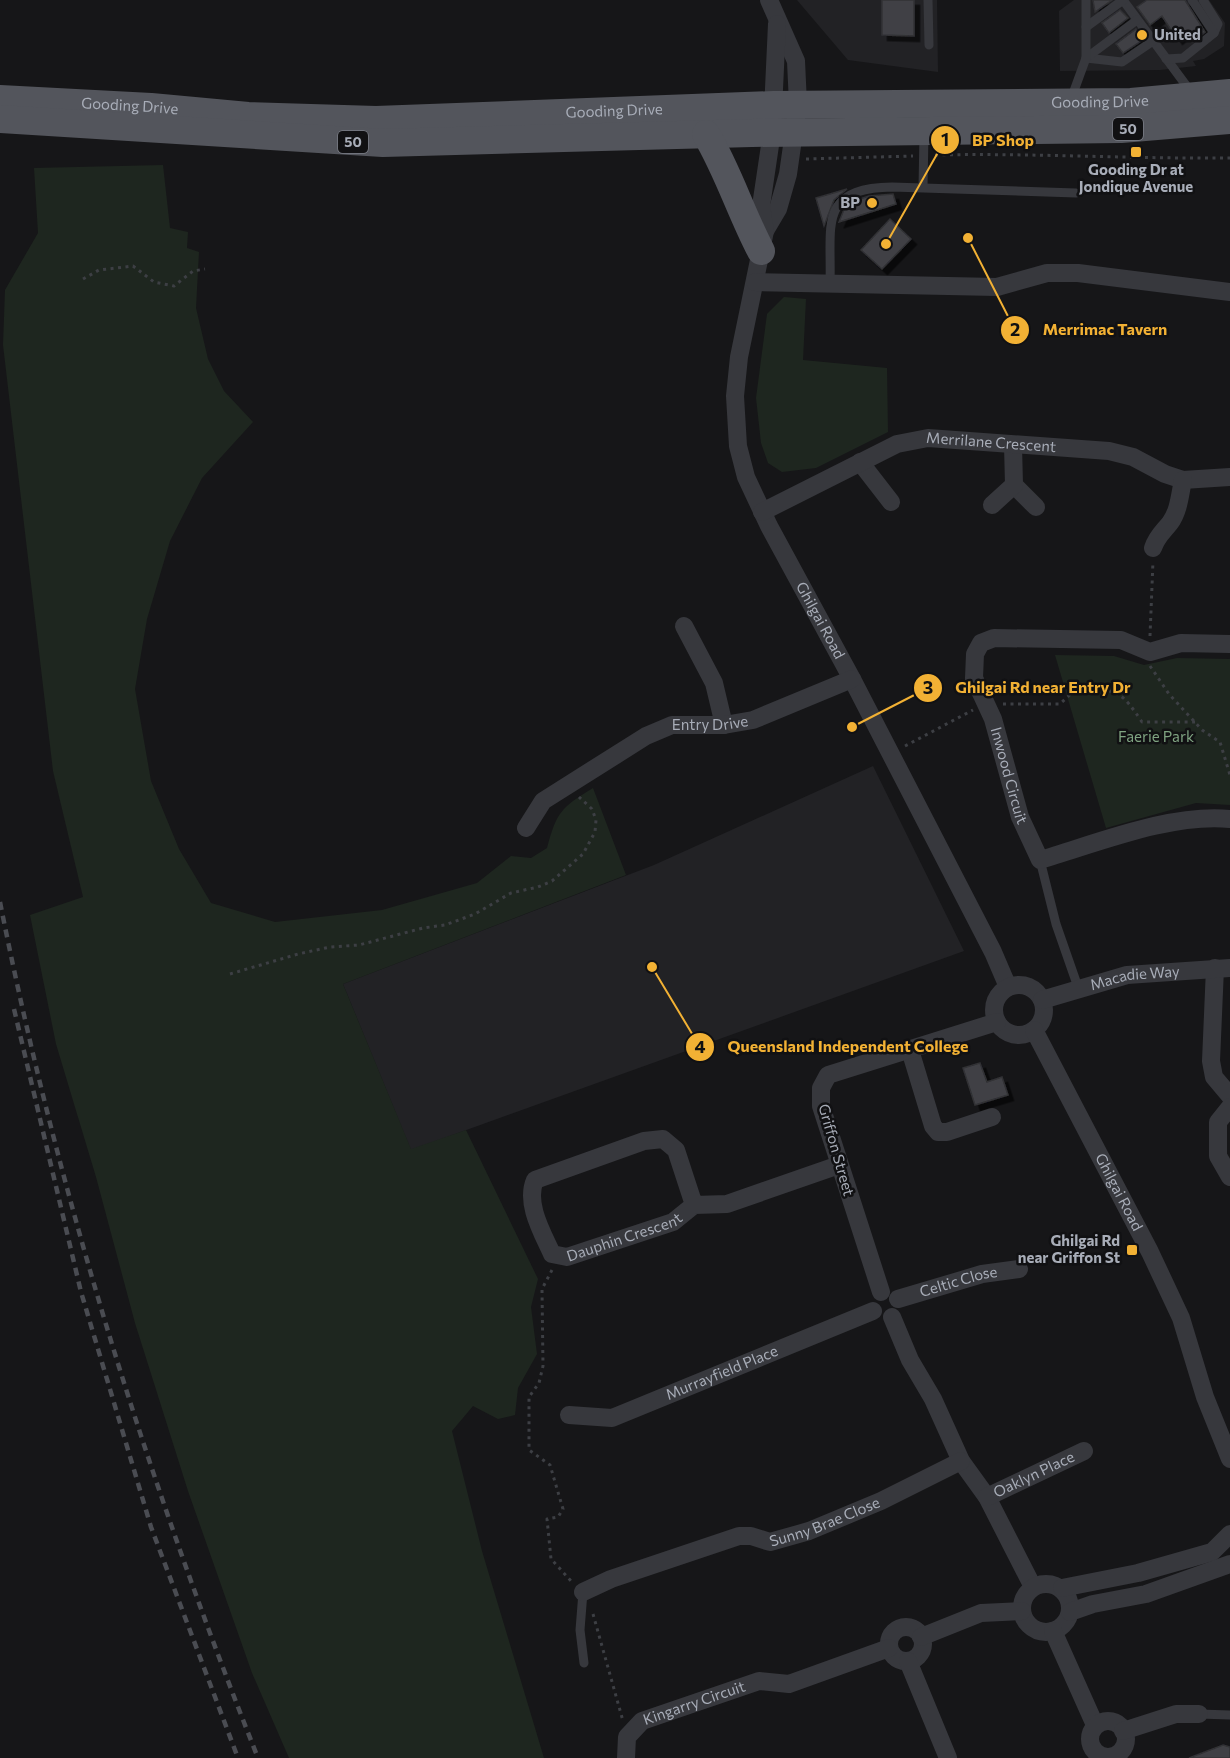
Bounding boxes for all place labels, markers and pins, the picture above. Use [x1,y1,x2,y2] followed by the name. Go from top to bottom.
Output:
[1154,25,1201,43] place label: United
[1135,28,1149,42] marker: United
[930,123,1046,157] callout: BP Shop
[1129,145,1143,159] marker: Gooding Dr at Jondique Avenue
[1079,160,1193,195] place label: Gooding Dr at Jondique Avenue
[840,193,860,211] place label: BP
[865,196,879,210] marker: BP
[1000,313,1179,347] callout: Merrimac Tavern
[913,671,1143,705] callout: Ghilgai Rd near Entry Dr
[685,1030,980,1064] callout: Queensland Independent College
[1018,1231,1120,1266] place label: Ghilgai Rd near Griffon St
[1125,1243,1139,1257] marker: Ghilgai Rd near Griffon St

